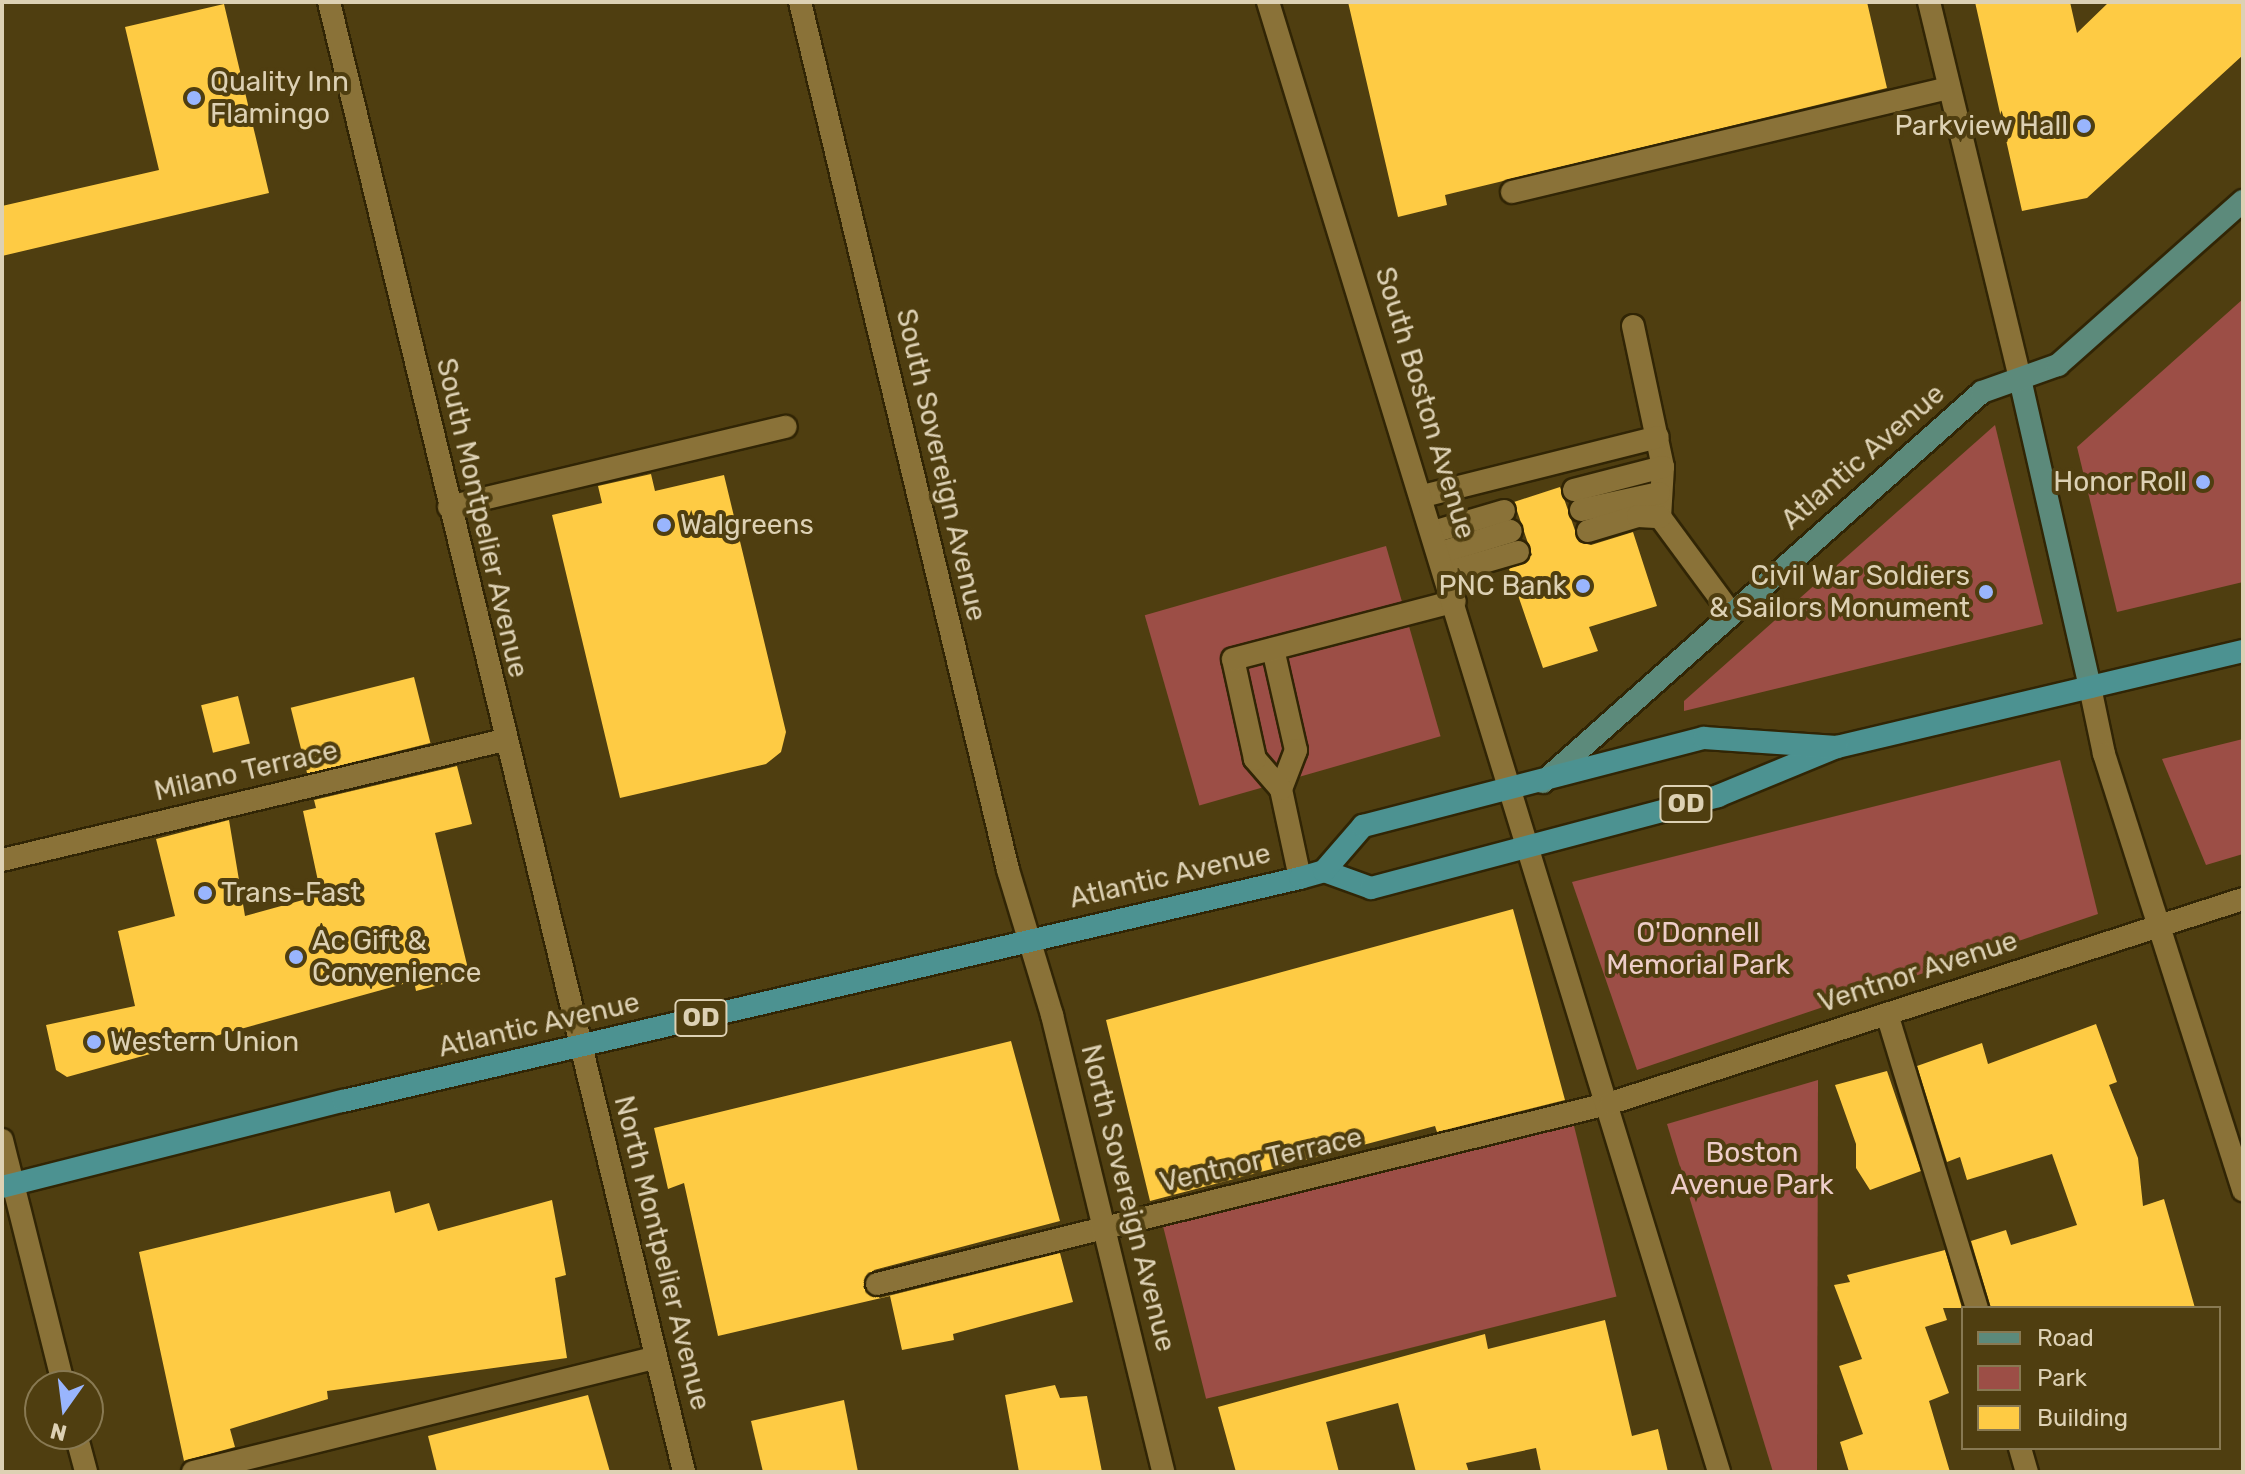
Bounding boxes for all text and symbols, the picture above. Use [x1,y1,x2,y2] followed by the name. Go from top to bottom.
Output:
[210,65,350,131] place label: Quality Inn Flamingo
[185,89,203,107] marker: Quality Inn Flamingo
[1894,109,2068,143] place label: Parkview Hall
[2075,117,2093,135] marker: Parkview Hall
[1368,263,1482,543] street label: South Boston Avenue
[889,305,993,625] street label: South Sovereign Avenue
[429,354,535,682] street label: South Montpelier Avenue
[1774,377,1952,537] street label: Atlantic Avenue
[2053,465,2187,499] place label: Honor Roll
[2194,473,2212,491] marker: Honor Roll
[680,508,814,542] place label: Walgreens
[655,516,673,534] marker: Walgreens
[1709,559,1970,625] place label: Civil War Soldiers & Sailors Monument
[1438,569,1567,603] place label: PNC Bank
[1574,577,1592,595] marker: PNC Bank
[1977,583,1995,601] marker: Civil War Soldiers & Sailors Monument
[151,733,341,809] street label: Milano Terrace
[1658,782,1714,826] road number: OD
[1066,836,1274,916] street label: Atlantic Avenue
[221,876,361,910] place label: Trans-Fast
[196,884,214,902] marker: Trans-Fast
[1606,916,1790,982] park label: O'Donnell Memorial Park
[312,924,481,990] place label: Ac Gift & Convenience
[1813,924,2023,1020] street label: Ventnor Avenue
[287,948,305,966] marker: Ac Gift & Convenience
[435,985,643,1065] street label: Atlantic Avenue
[673,996,729,1040] road number: OD
[110,1025,299,1059] place label: Western Union
[85,1033,103,1051] marker: Western Union
[1073,1041,1183,1355] street label: North Sovereign Avenue
[606,1092,718,1414] street label: North Montpelier Avenue
[1156,1120,1366,1200] street label: Ventnor Terrace
[1670,1136,1834,1202] park label: Boston Avenue Park
[1961,1306,2221,1450] legend
[2037,1324,2094,1352] text: Road
[2037,1364,2087,1392] text: Park
[24,1370,104,1450] north arrow
[2037,1404,2128,1432] text: Building
[48,1417,70,1447] text: N

